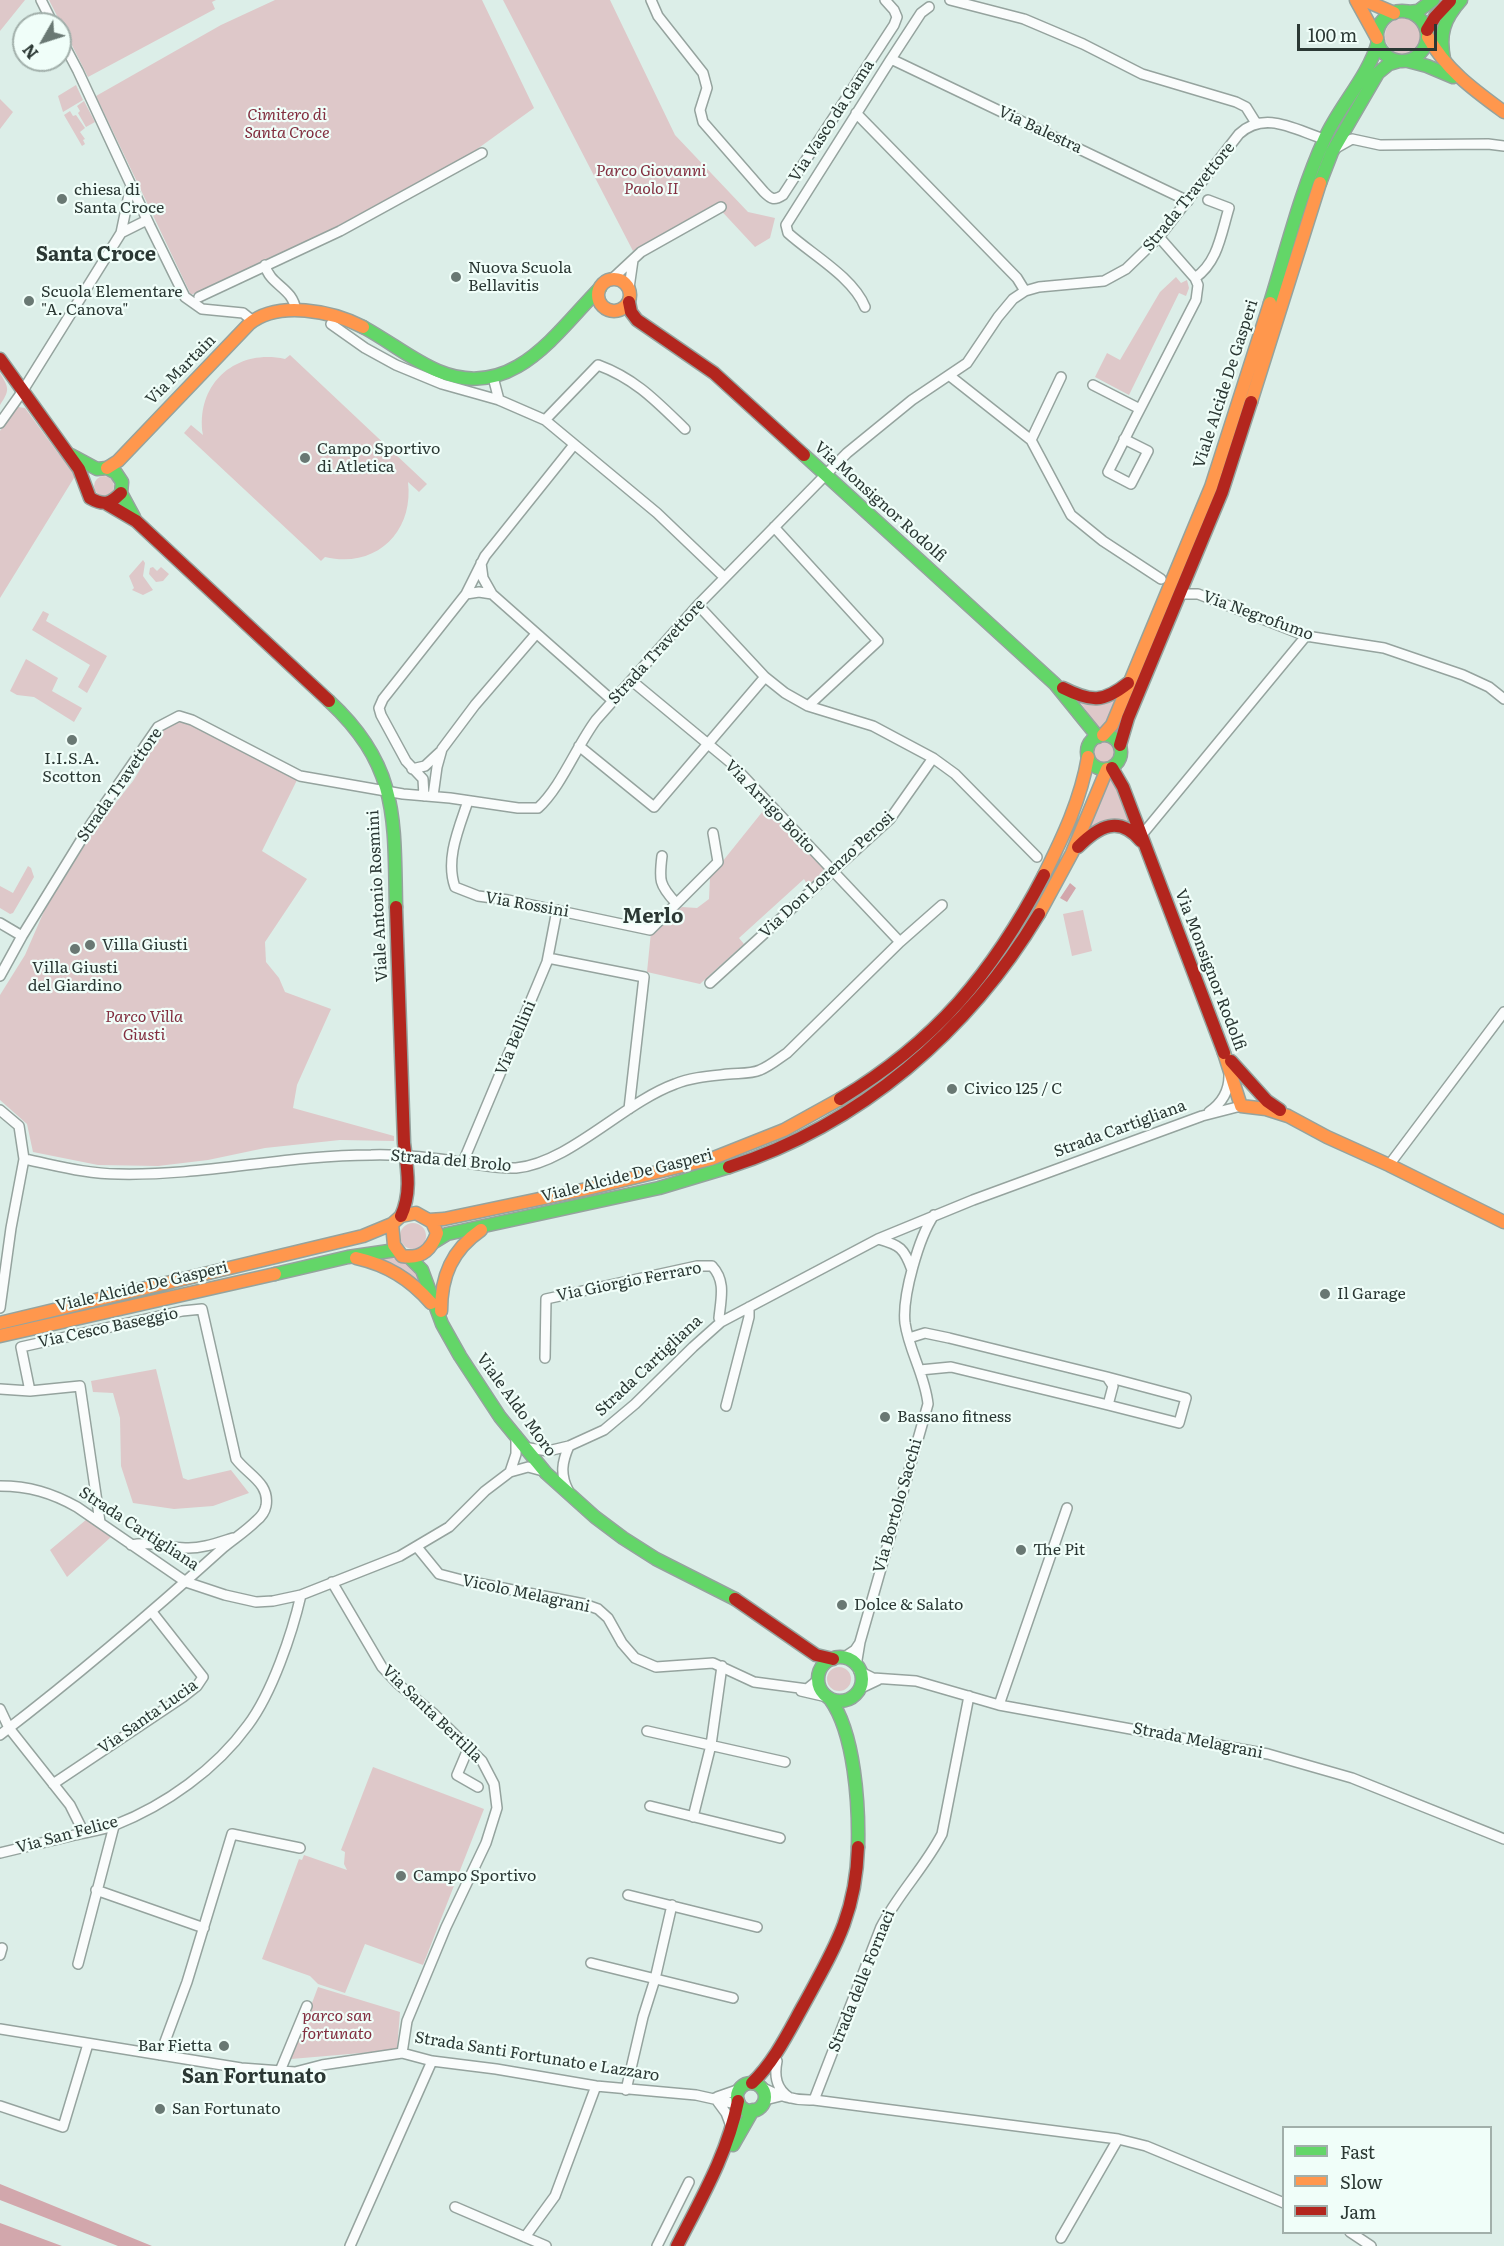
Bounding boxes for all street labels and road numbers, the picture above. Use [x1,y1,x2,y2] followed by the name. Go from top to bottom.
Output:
[785,56,879,186] street label: Via Vasco da Gama
[995,102,1085,158] street label: Via Balestra
[1139,138,1239,256] street label: Strada Travettore
[1190,297,1262,471] street label: Viale Alcide De Gasperi
[142,331,220,409] street label: Via Martain
[810,438,950,566] street label: Via Monsignor Rodolfi
[1200,587,1316,645] street label: Via Negrofumo
[605,595,709,709] street label: Strada Travettore
[73,724,167,846] street label: Strada Travettore
[721,756,819,858] street label: Via Arrigo Boito
[756,808,898,942] street label: Via Don Lorenzo Perosi
[364,810,392,982] street label: Viale Antonio Rosmini
[1170,887,1250,1053] street label: Via Monsignor Rodolfi
[484,888,570,922] street label: Via Rossini
[492,998,540,1078] street label: Via Bellini
[1051,1096,1189,1162] street label: Strada Cartigliana
[539,1145,715,1207] street label: Viale Alcide De Gasperi
[390,1146,512,1176] street label: Strada del Brolo
[54,1258,230,1316] street label: Viale Alcide De Gasperi
[555,1259,703,1305] street label: Via Giorgio Ferraro
[36,1304,180,1352] street label: Via Cesco Baseggio
[592,1312,706,1420] street label: Strada Cartigliana
[472,1350,560,1460] street label: Viale Aldo Moro
[870,1437,926,1575] street label: Via Bortolo Sacchi
[75,1483,203,1575] street label: Strada Cartigliana
[460,1571,592,1617] street label: Vicolo Melagrani
[378,1661,486,1767] street label: Via Santa Bertilla
[95,1676,201,1758] street label: Via Santa Lucia
[1131,1719,1265,1763] street label: Strada Melagrani
[14,1812,120,1858] street label: Via San Felice
[825,1907,899,2055] street label: Strada delle Fornaci
[413,2028,661,2086] street label: Strada Santi Fortunato e Lazzaro

